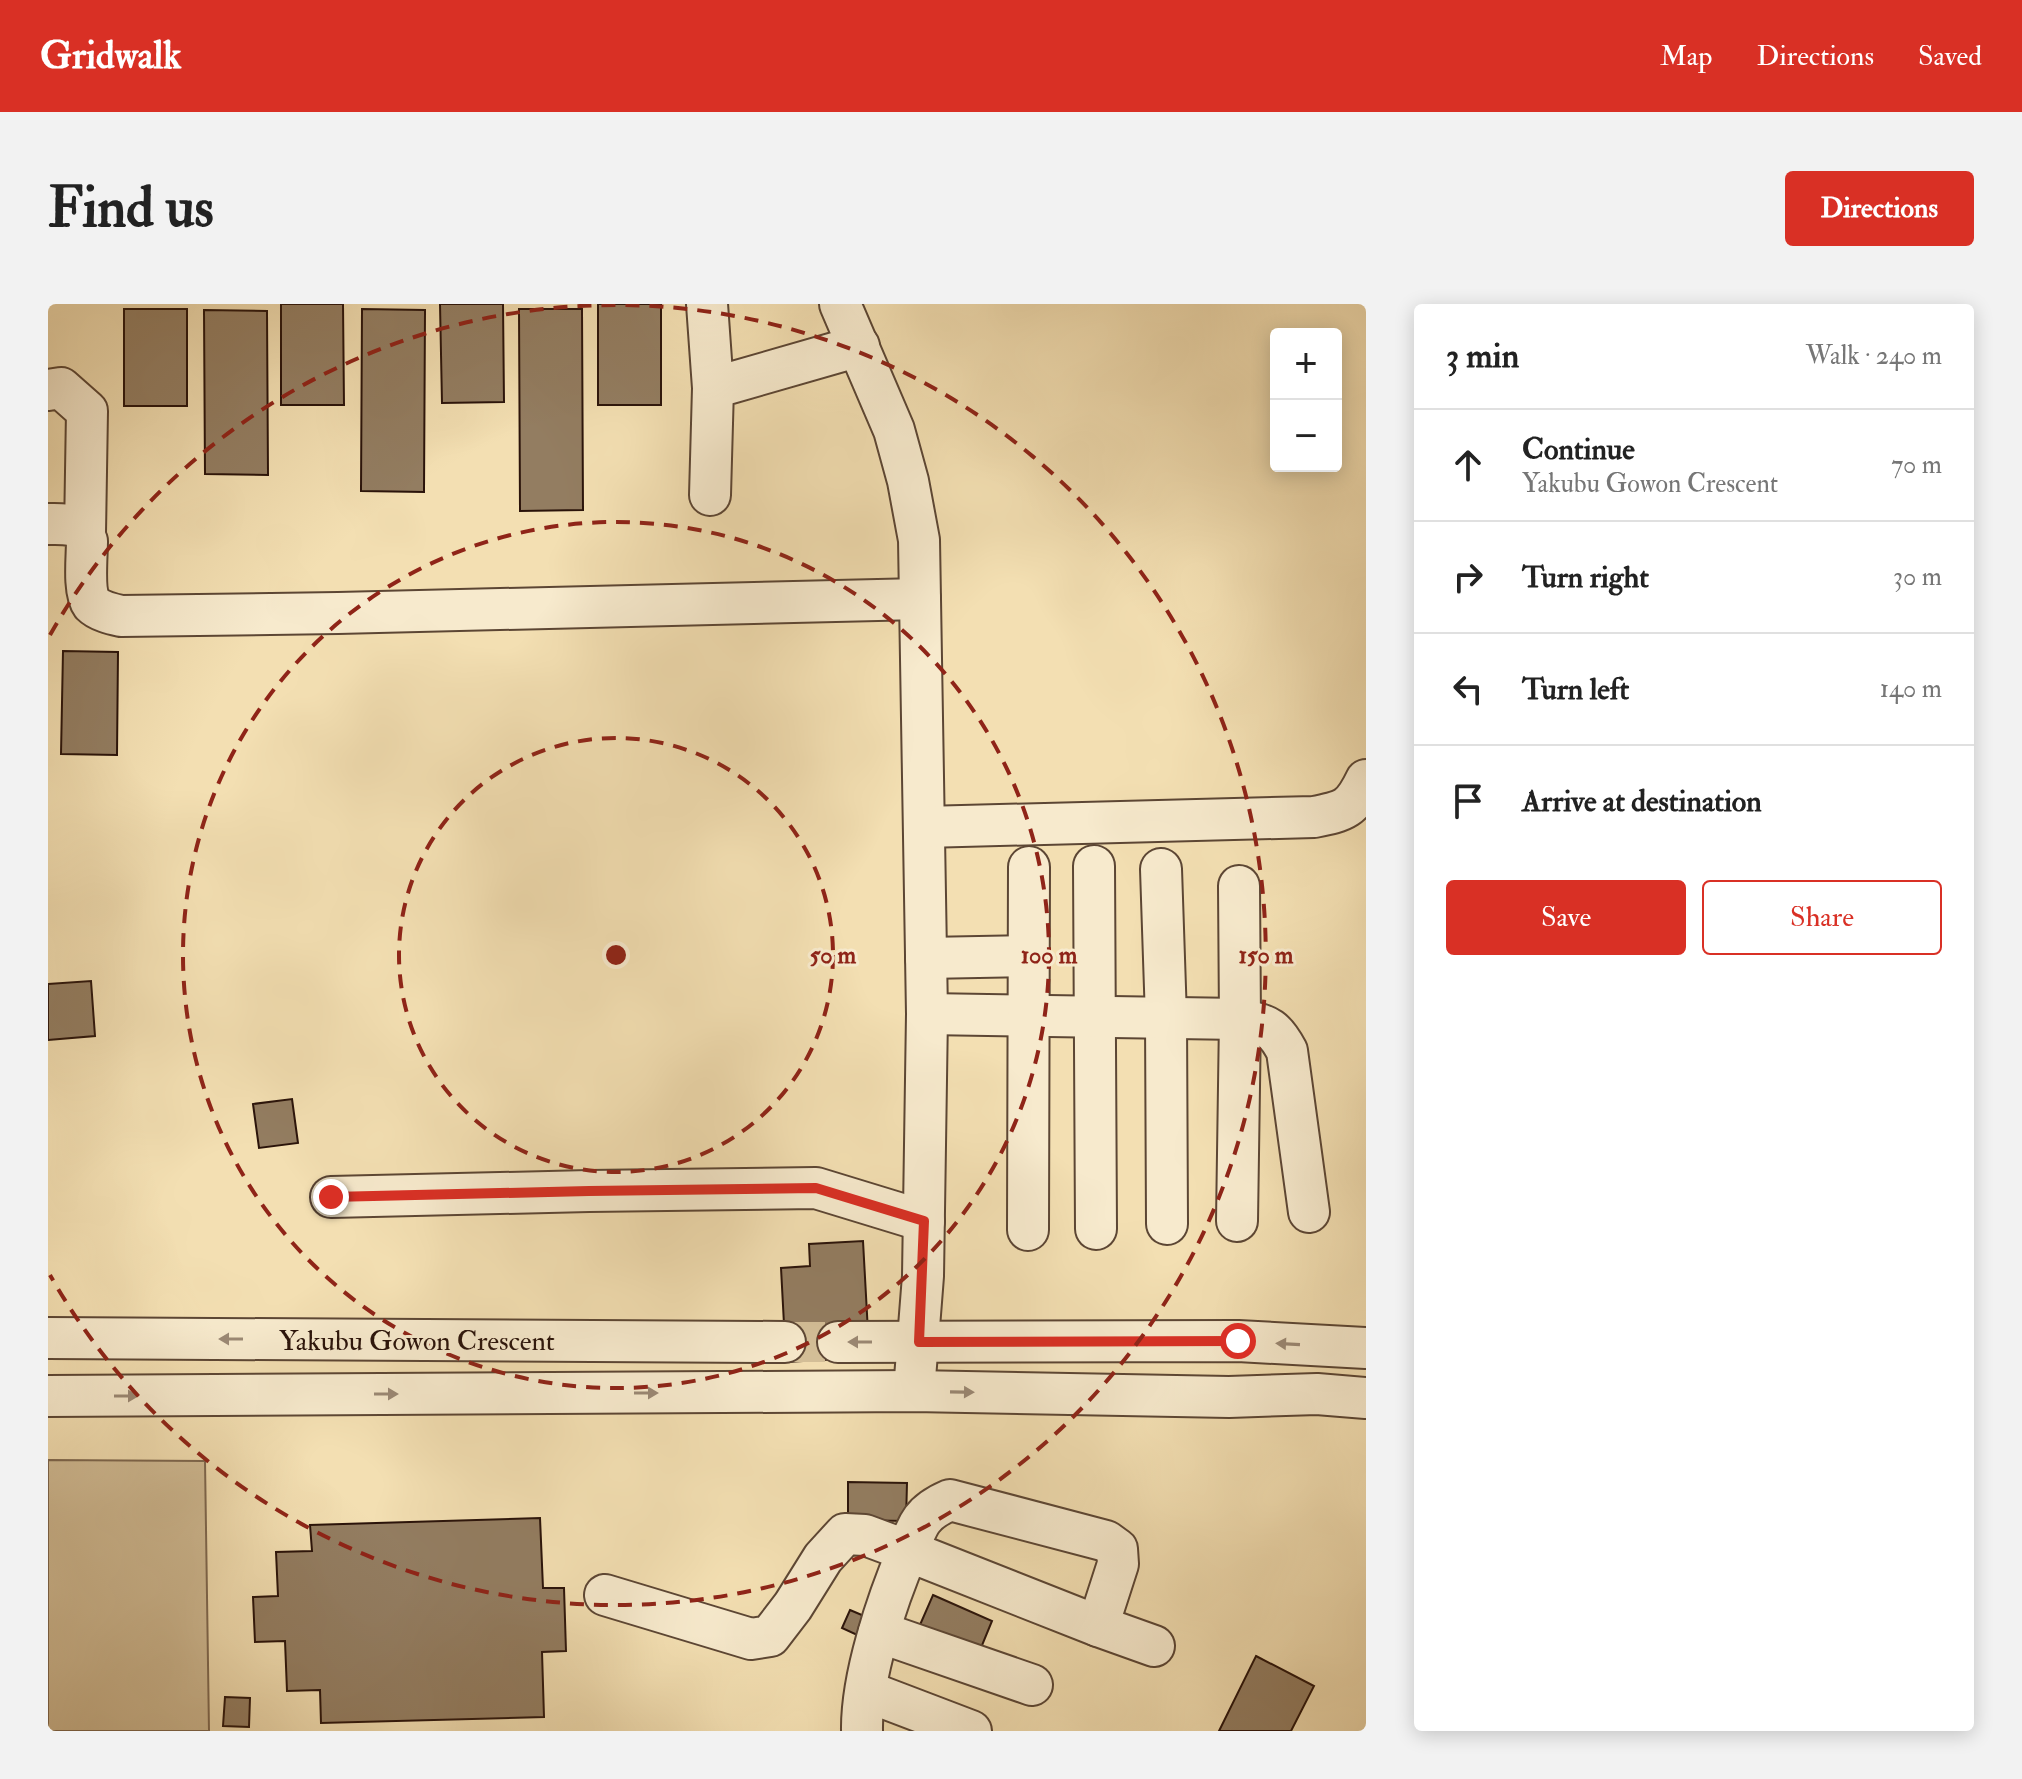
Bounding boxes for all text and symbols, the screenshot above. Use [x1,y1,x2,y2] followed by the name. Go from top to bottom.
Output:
[40,32,181,80] text: Gridwalk
[1660,39,1713,74] text: Map
[1757,39,1874,74] text: Directions
[1918,39,1982,74] text: Saved
[1785,171,1974,246] button: Directions
[48,173,214,244] text: Find us
[1270,328,1342,472] map controls
[1270,328,1342,400] button: +
[1446,335,1519,378] text: 3 min
[1806,340,1942,372] text: Walk · 240 m
[1270,400,1342,472] button: −
[1522,431,1635,468] text: Continue
[1446,443,1490,487] icon: ahead
[1891,449,1942,481] text: 70 m
[1522,468,1778,500] text: Yakubu Gowon Crescent
[1446,555,1490,599] icon: right
[1522,559,1649,596] text: Turn right
[1893,561,1942,593] text: 30 m
[1446,667,1490,711] icon: left
[1522,671,1629,708] text: Turn left
[1880,673,1942,705] text: 140 m
[1446,779,1490,823] icon: arrive
[1522,783,1762,820] text: Arrive at destination
[1446,880,1686,955] button: Save
[1702,880,1942,955] button: Share
[810,940,857,971] text: 50 m
[1021,940,1078,971] text: 100 m
[1239,940,1294,971] text: 150 m
[602,941,630,969] centre of rings
[313,1179,349,1215] route end
[1220,1323,1256,1359] route start
[279,1324,555,1359] street label: Yakubu Gowon Crescent
[218,1333,243,1345] one-way arrow
[847,1336,872,1348] one-way arrow
[1275,1337,1300,1350] one-way arrow
[950,1386,975,1398] one-way arrow
[634,1387,659,1399] one-way arrow
[374,1388,399,1400] one-way arrow
[114,1390,139,1402] one-way arrow

